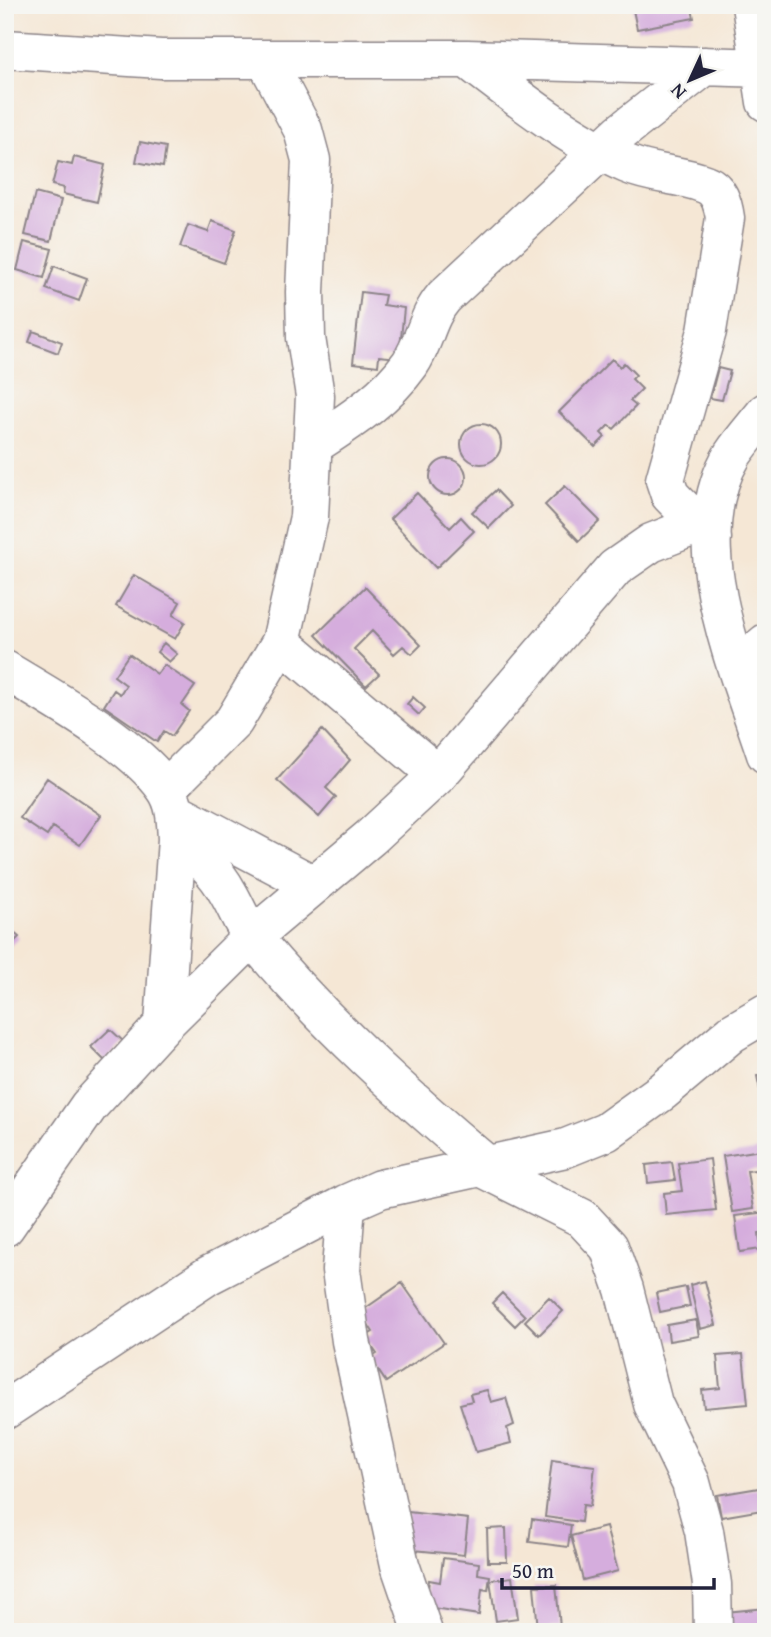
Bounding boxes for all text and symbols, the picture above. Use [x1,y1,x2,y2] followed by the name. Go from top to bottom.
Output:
[656,46,726,116] north arrow
[663,77,692,106] text: N
[502,1546,713,1590] scale bar
[512,1555,554,1586] text: 50 m

